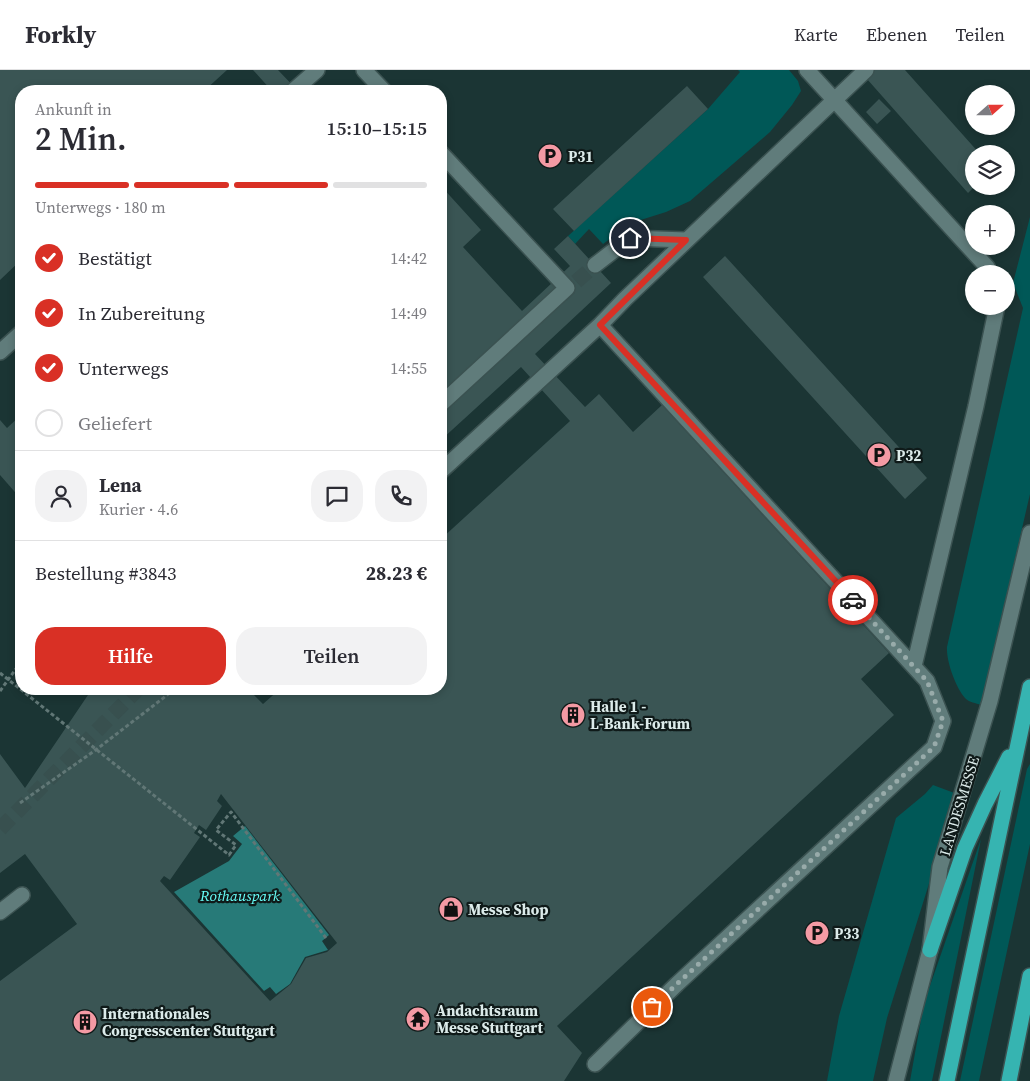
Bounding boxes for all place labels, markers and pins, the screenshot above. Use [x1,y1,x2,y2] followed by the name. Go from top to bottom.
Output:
[537,143,563,169] parking icon: P31
[568,146,593,167] place label: P31
[609,217,651,259] pin
[866,442,892,468] parking icon: P32
[896,445,921,466] place label: P32
[590,696,691,734] place label: Halle 1 - L-Bank-Forum
[560,702,586,728] building icon: Halle 1 - L-Bank-Forum
[438,896,464,922] shop icon: Messe Shop
[468,899,548,920] place label: Messe Shop
[804,920,830,946] parking icon: P33
[834,923,859,944] place label: P33
[631,986,673,1028] pin
[436,1000,543,1038] place label: Andachtsraum Messe Stuttgart
[102,1003,275,1041] place label: Internationales Congresscenter Stuttgart
[405,1006,431,1032] temple icon: Andachtsraum Messe Stuttgart
[72,1009,98,1035] building icon: Internationales Congresscenter Stuttgart

